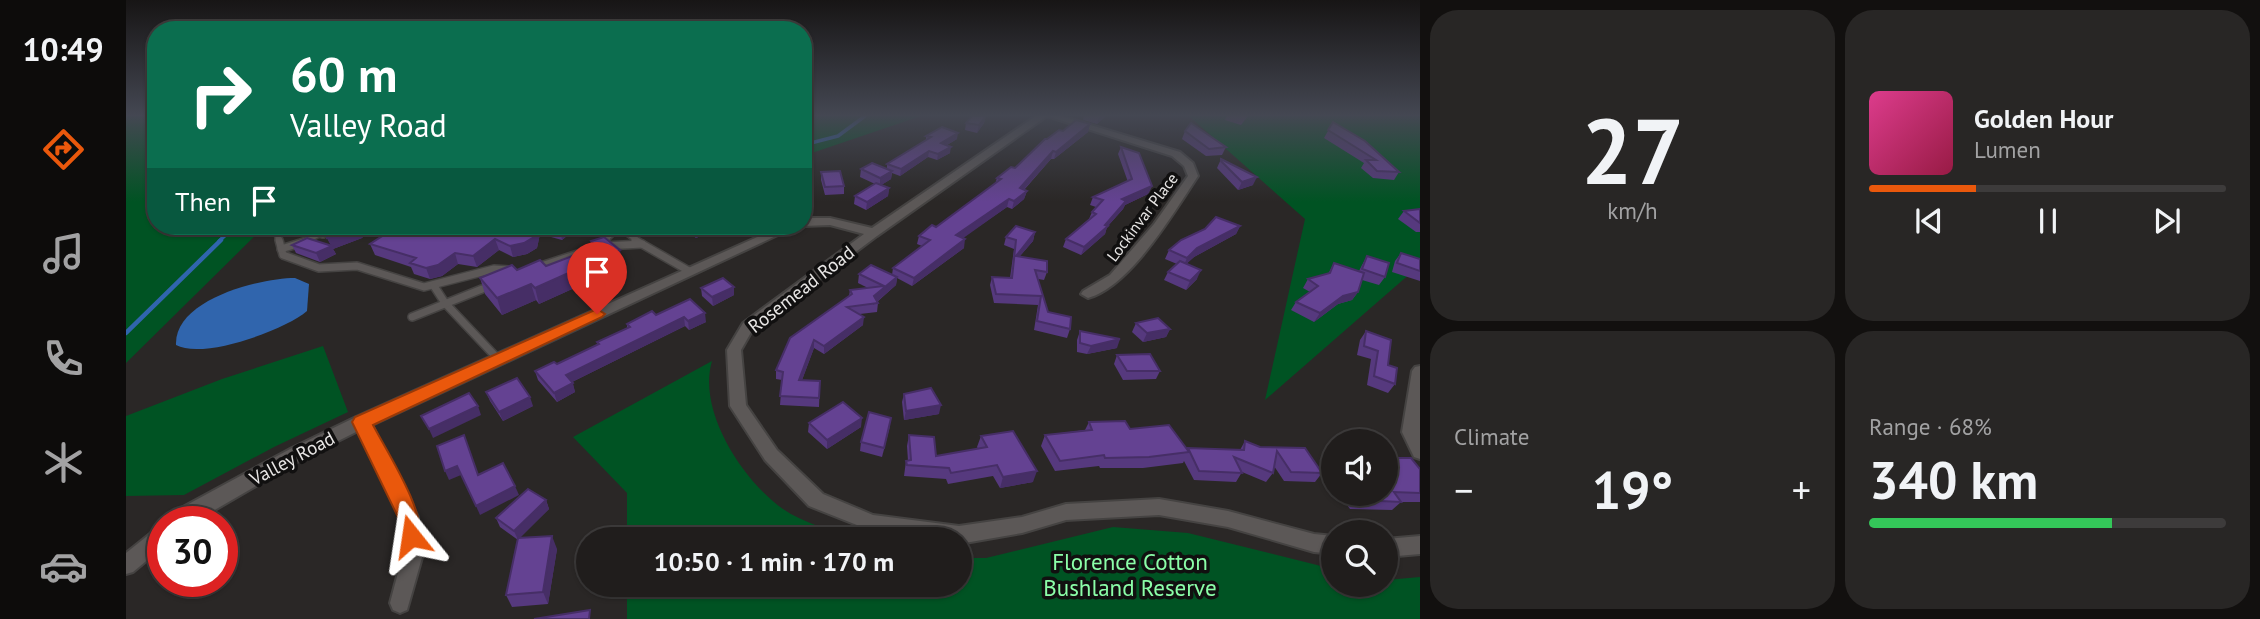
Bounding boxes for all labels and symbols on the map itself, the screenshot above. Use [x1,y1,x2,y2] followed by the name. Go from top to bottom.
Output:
[1102,169,1182,265] street label: Lockinvar Place
[743,240,859,338] street label: Rosemead Road
[567,242,627,314] pin
[244,426,339,491] street label: Valley Road
[374,499,448,573] position arrow
[147,506,238,597] speed limit sign: 30
[1043,547,1217,602] park label: Florence Cotton Bushland Reserve

